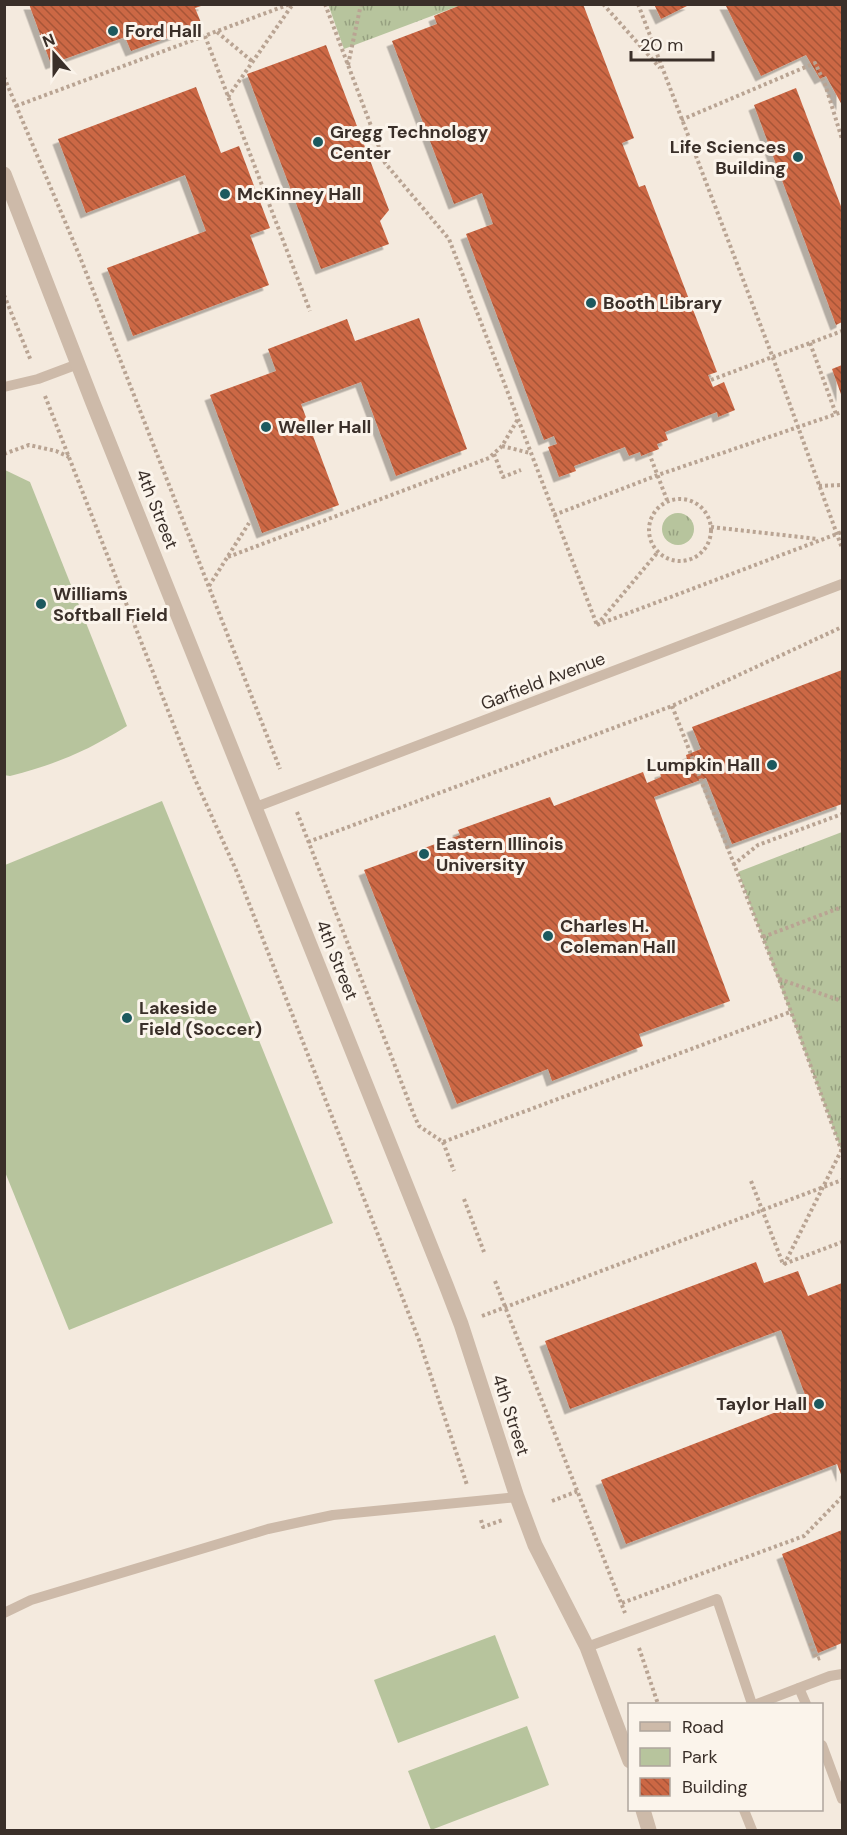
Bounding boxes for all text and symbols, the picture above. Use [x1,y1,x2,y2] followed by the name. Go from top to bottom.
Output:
[125,19,202,43] place label: Ford Hall
[24,24,84,84] north arrow
[106,24,120,38] marker: Ford Hall
[631,24,714,62] scale bar
[40,29,58,52] text: N
[640,33,683,57] text: 20 m
[330,120,489,165] place label: Gregg Technology Center
[311,135,325,149] marker: Gregg Technology Center
[670,135,786,180] place label: Life Sciences Building
[791,150,805,164] marker: Life Sciences Building
[237,182,361,206] place label: McKinney Hall
[218,187,232,201] marker: McKinney Hall
[603,291,722,315] place label: Booth Library
[584,296,598,310] marker: Booth Library
[278,415,371,439] place label: Weller Hall
[259,420,273,434] marker: Weller Hall
[130,465,184,553] street label: 4th Street
[53,582,168,627] place label: Williams Softball Field
[34,597,48,611] marker: Williams Softball Field
[477,646,609,716] street label: Garfield Avenue
[646,753,760,777] place label: Lumpkin Hall
[765,758,779,772] marker: Lumpkin Hall
[436,832,563,877] place label: Eastern Illinois University
[417,847,431,861] marker: Eastern Illinois University
[560,914,676,959] place label: Charles H. Coleman Hall
[310,916,364,1004] street label: 4th Street
[541,929,555,943] marker: Charles H. Coleman Hall
[139,996,262,1041] place label: Lakeside Field (Soccer)
[120,1011,134,1025] marker: Lakeside Field (Soccer)
[487,1371,535,1459] street label: 4th Street
[716,1392,807,1416] place label: Taylor Hall
[812,1397,826,1411] marker: Taylor Hall
[628,1703,823,1811] legend
[682,1715,724,1739] text: Road
[682,1745,718,1769] text: Park
[682,1775,747,1799] text: Building

